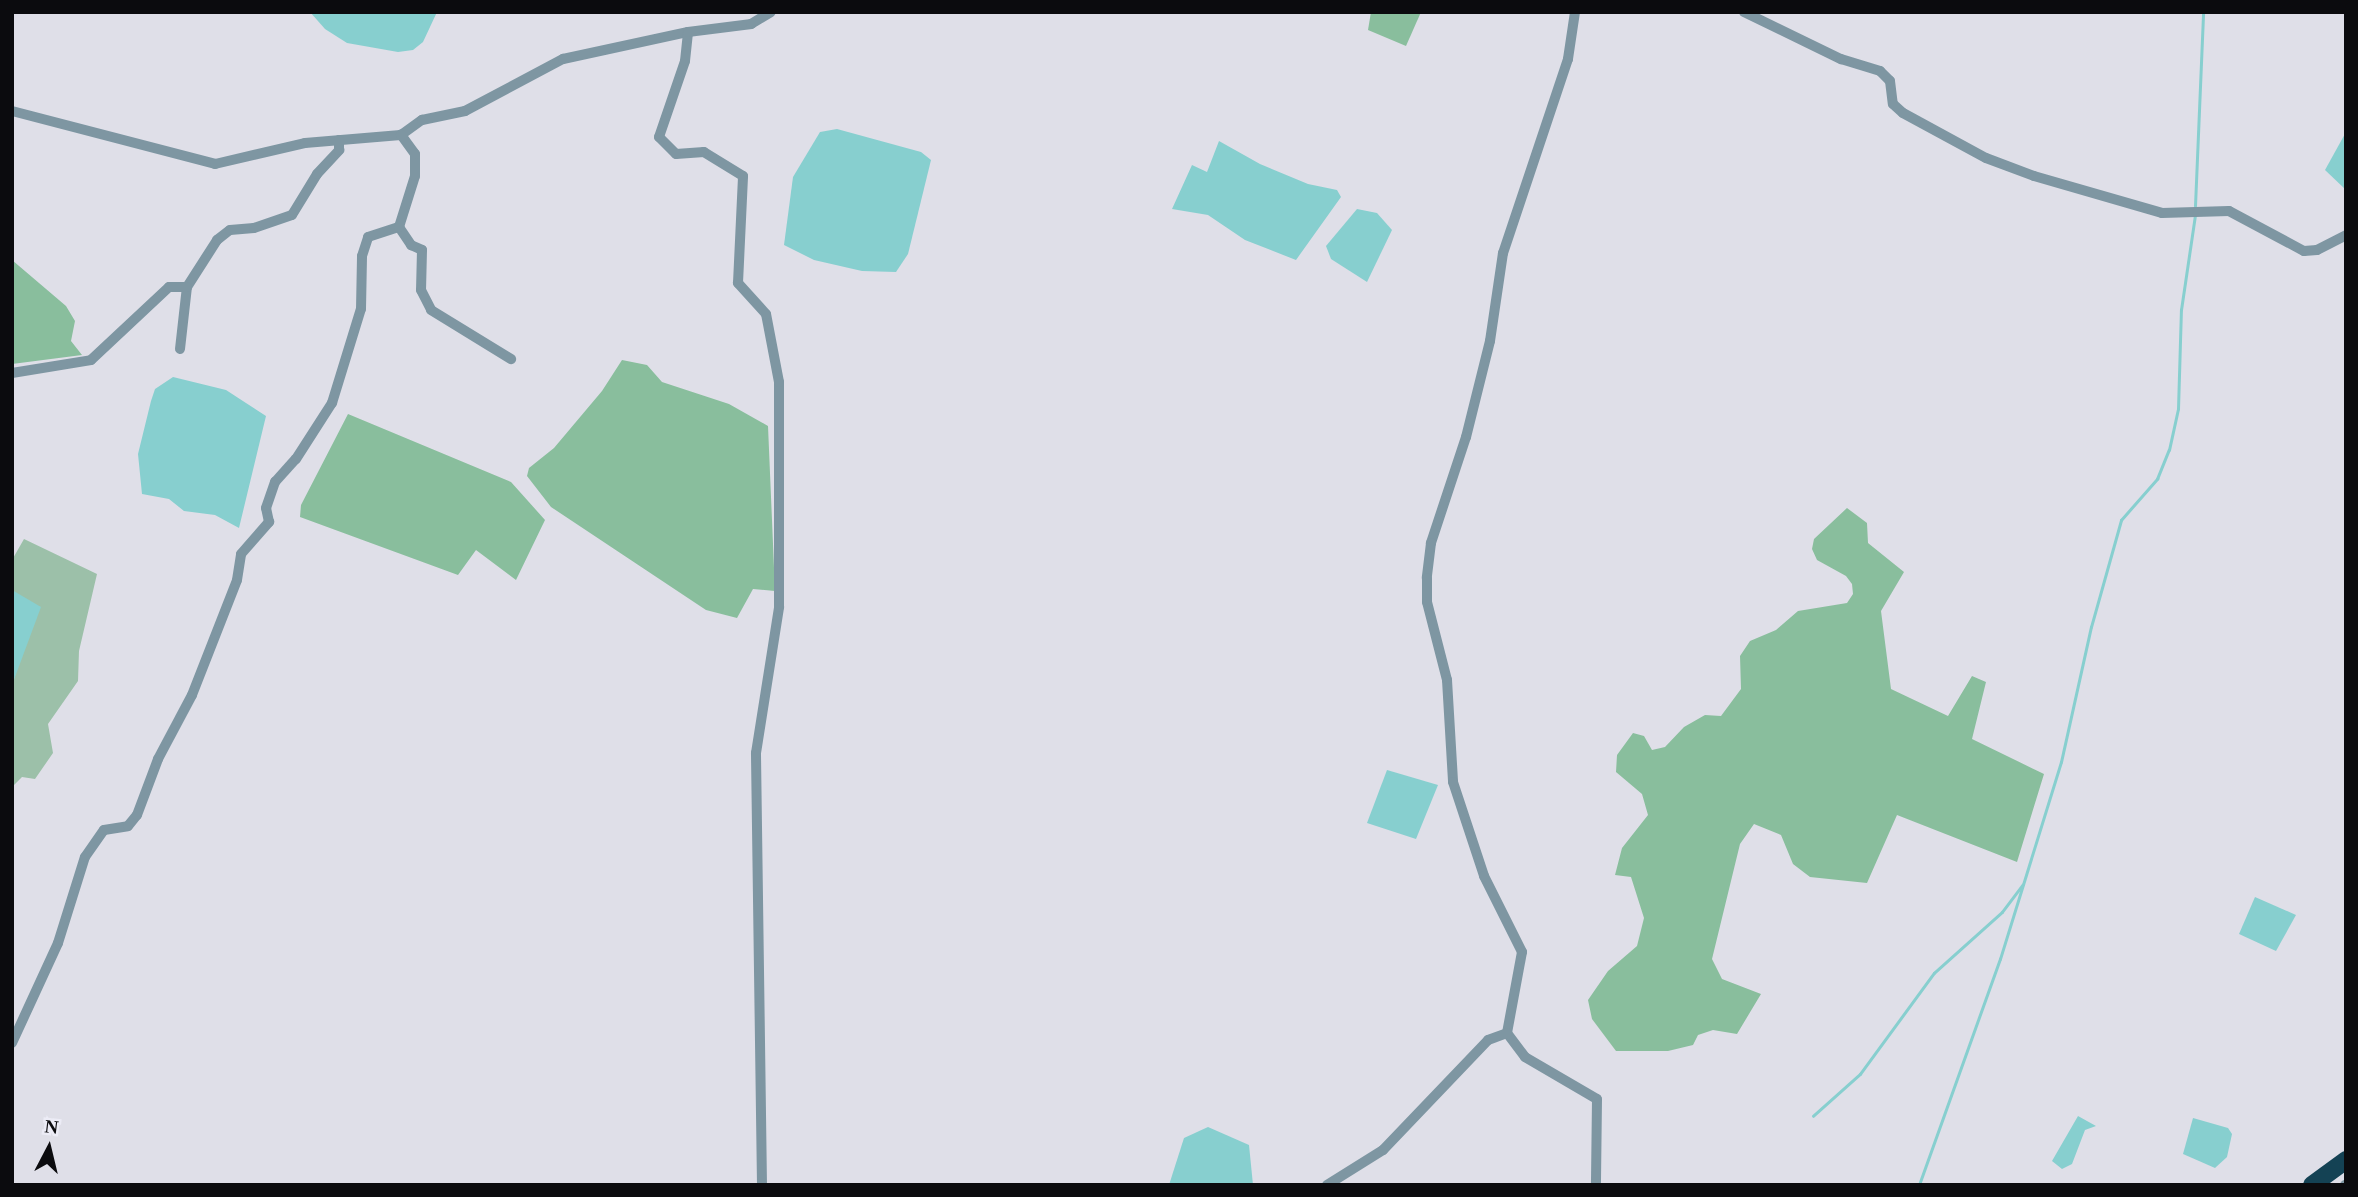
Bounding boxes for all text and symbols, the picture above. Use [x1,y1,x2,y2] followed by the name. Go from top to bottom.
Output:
[14,1113,84,1183] north arrow
[44,1115,60,1138] text: N

